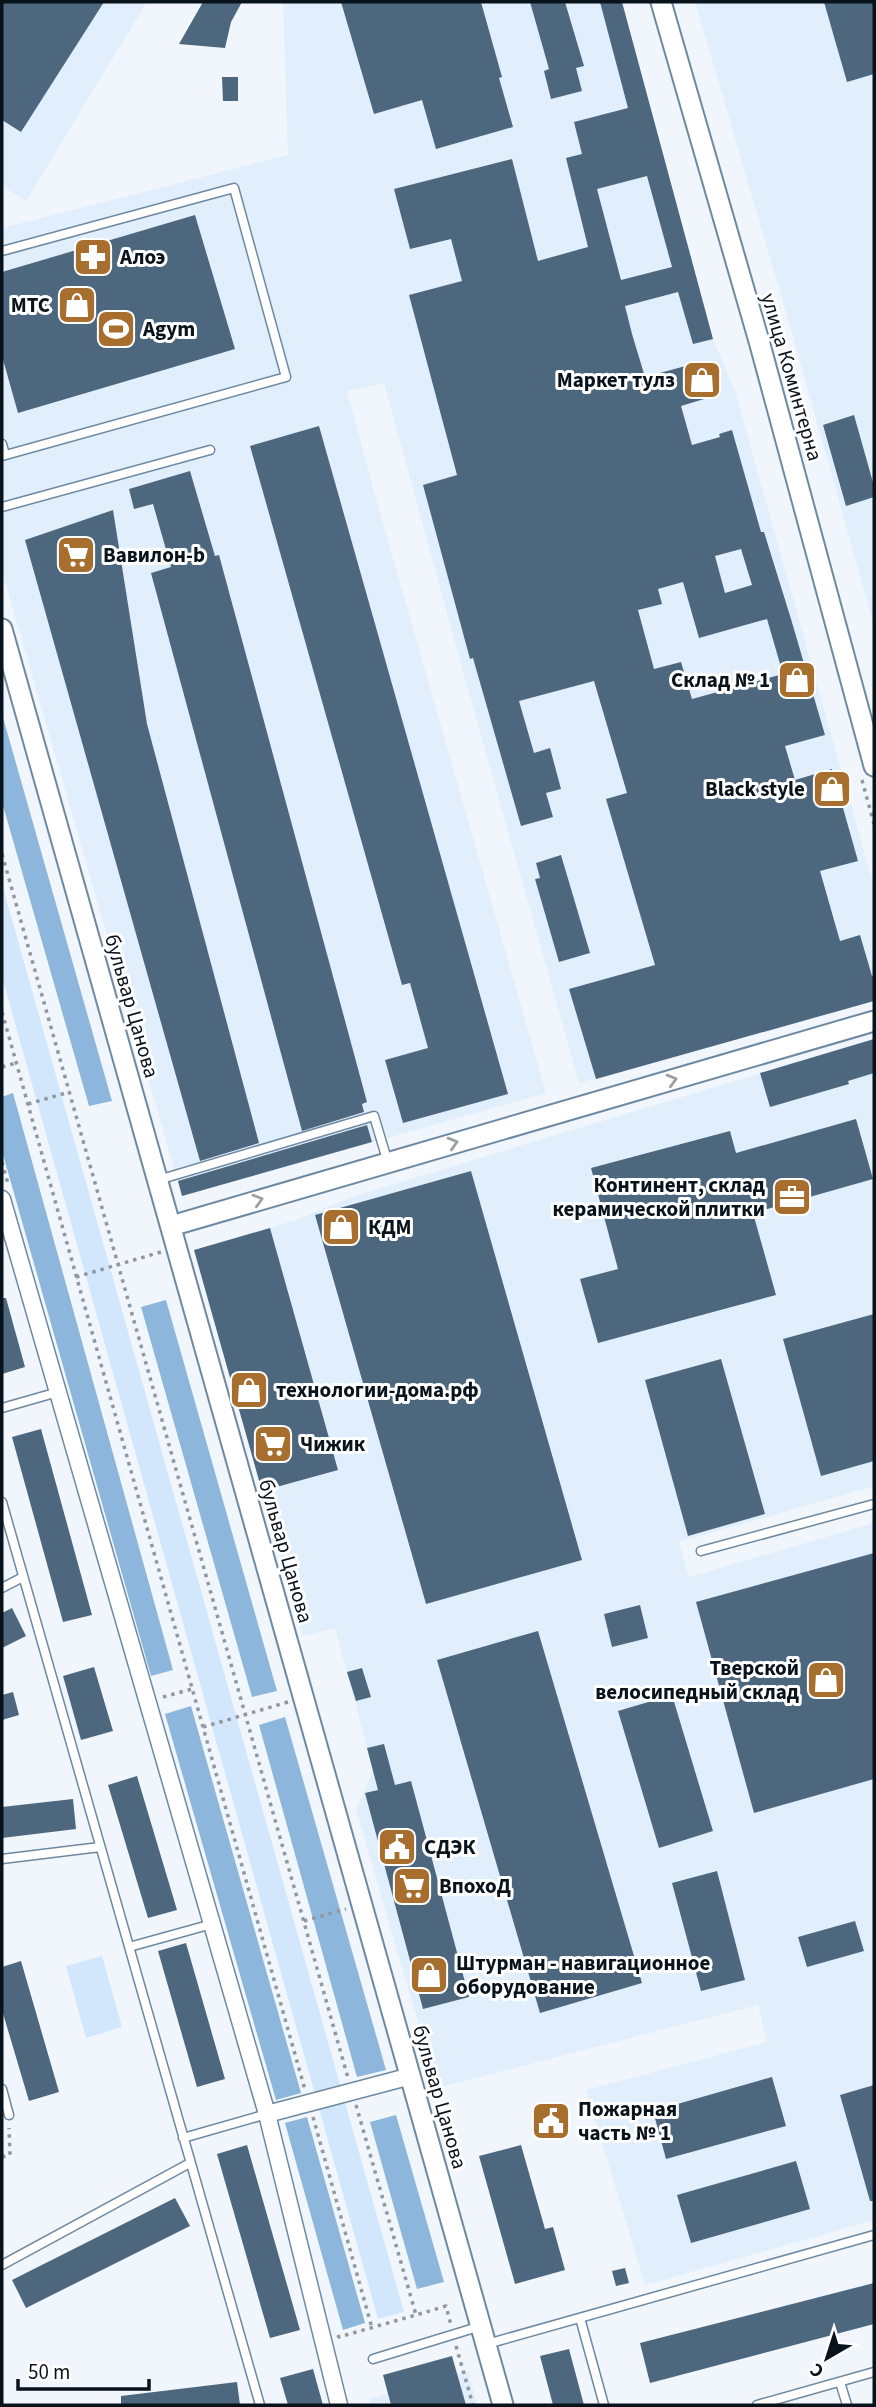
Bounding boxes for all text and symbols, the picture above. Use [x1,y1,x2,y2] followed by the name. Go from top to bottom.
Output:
[72,236,114,278] pharmacy icon: Алоэ
[119,242,166,272] place label: Алоэ
[56,284,98,326] shop icon: МТС
[11,290,50,320] place label: МТС
[754,290,830,464] street label: улица Коминтерна
[95,308,137,350] sports icon: Agym
[142,314,195,344] place label: Agym
[681,359,723,401] shop icon: Маркет тулз
[557,365,675,395] place label: Маркет тулз
[55,534,97,576] supermarket icon: Вавилон-b
[103,540,205,570] place label: Вавилон-b
[776,659,818,701] shop icon: Склад № 1
[671,665,770,695] place label: Склад № 1
[811,768,853,810] shop icon: Black style
[705,774,805,804] place label: Black style
[97,931,167,1081] street label: бульвар Цанова
[665,1073,677,1088] one-way arrow
[447,1137,459,1152] one-way arrow
[553,1170,766,1224] place label: Континент, склад керамической плитки
[771,1176,813,1218] office icon: Континент, склад керамической плитки
[252,1194,264,1209] one-way arrow
[320,1206,362,1248] shop icon: КДМ
[368,1212,411,1242] place label: КДМ
[228,1369,270,1411] shop icon: технологии-дома.рф
[276,1375,479,1405] place label: технологии-дома.рф
[252,1423,294,1465] supermarket icon: Чижик
[300,1429,366,1459] place label: Чижик
[251,1476,321,1626] street label: бульвар Цанова
[595,1653,800,1707] place label: Тверской велосипедный склад
[805,1659,847,1701] shop icon: Тверской велосипедный склад
[376,1826,418,1868] public building icon: СДЭК
[424,1832,477,1862] place label: СДЭК
[391,1865,433,1907] supermarket icon: ВпохоД
[439,1871,511,1901] place label: ВпохоД
[456,1948,710,2002] place label: Штурман - навигационное оборудование
[408,1954,450,1996] shop icon: Штурман - навигационное оборудование
[405,2022,475,2172] street label: бульвар Цанова
[578,2094,677,2148] place label: Пожарная часть № 1
[530,2100,572,2142] public building icon: Пожарная часть № 1
[792,2323,862,2393] north arrow
[18,2348,149,2392] scale bar
[804,2356,830,2384] text: С
[28,2357,70,2387] text: 50 m

